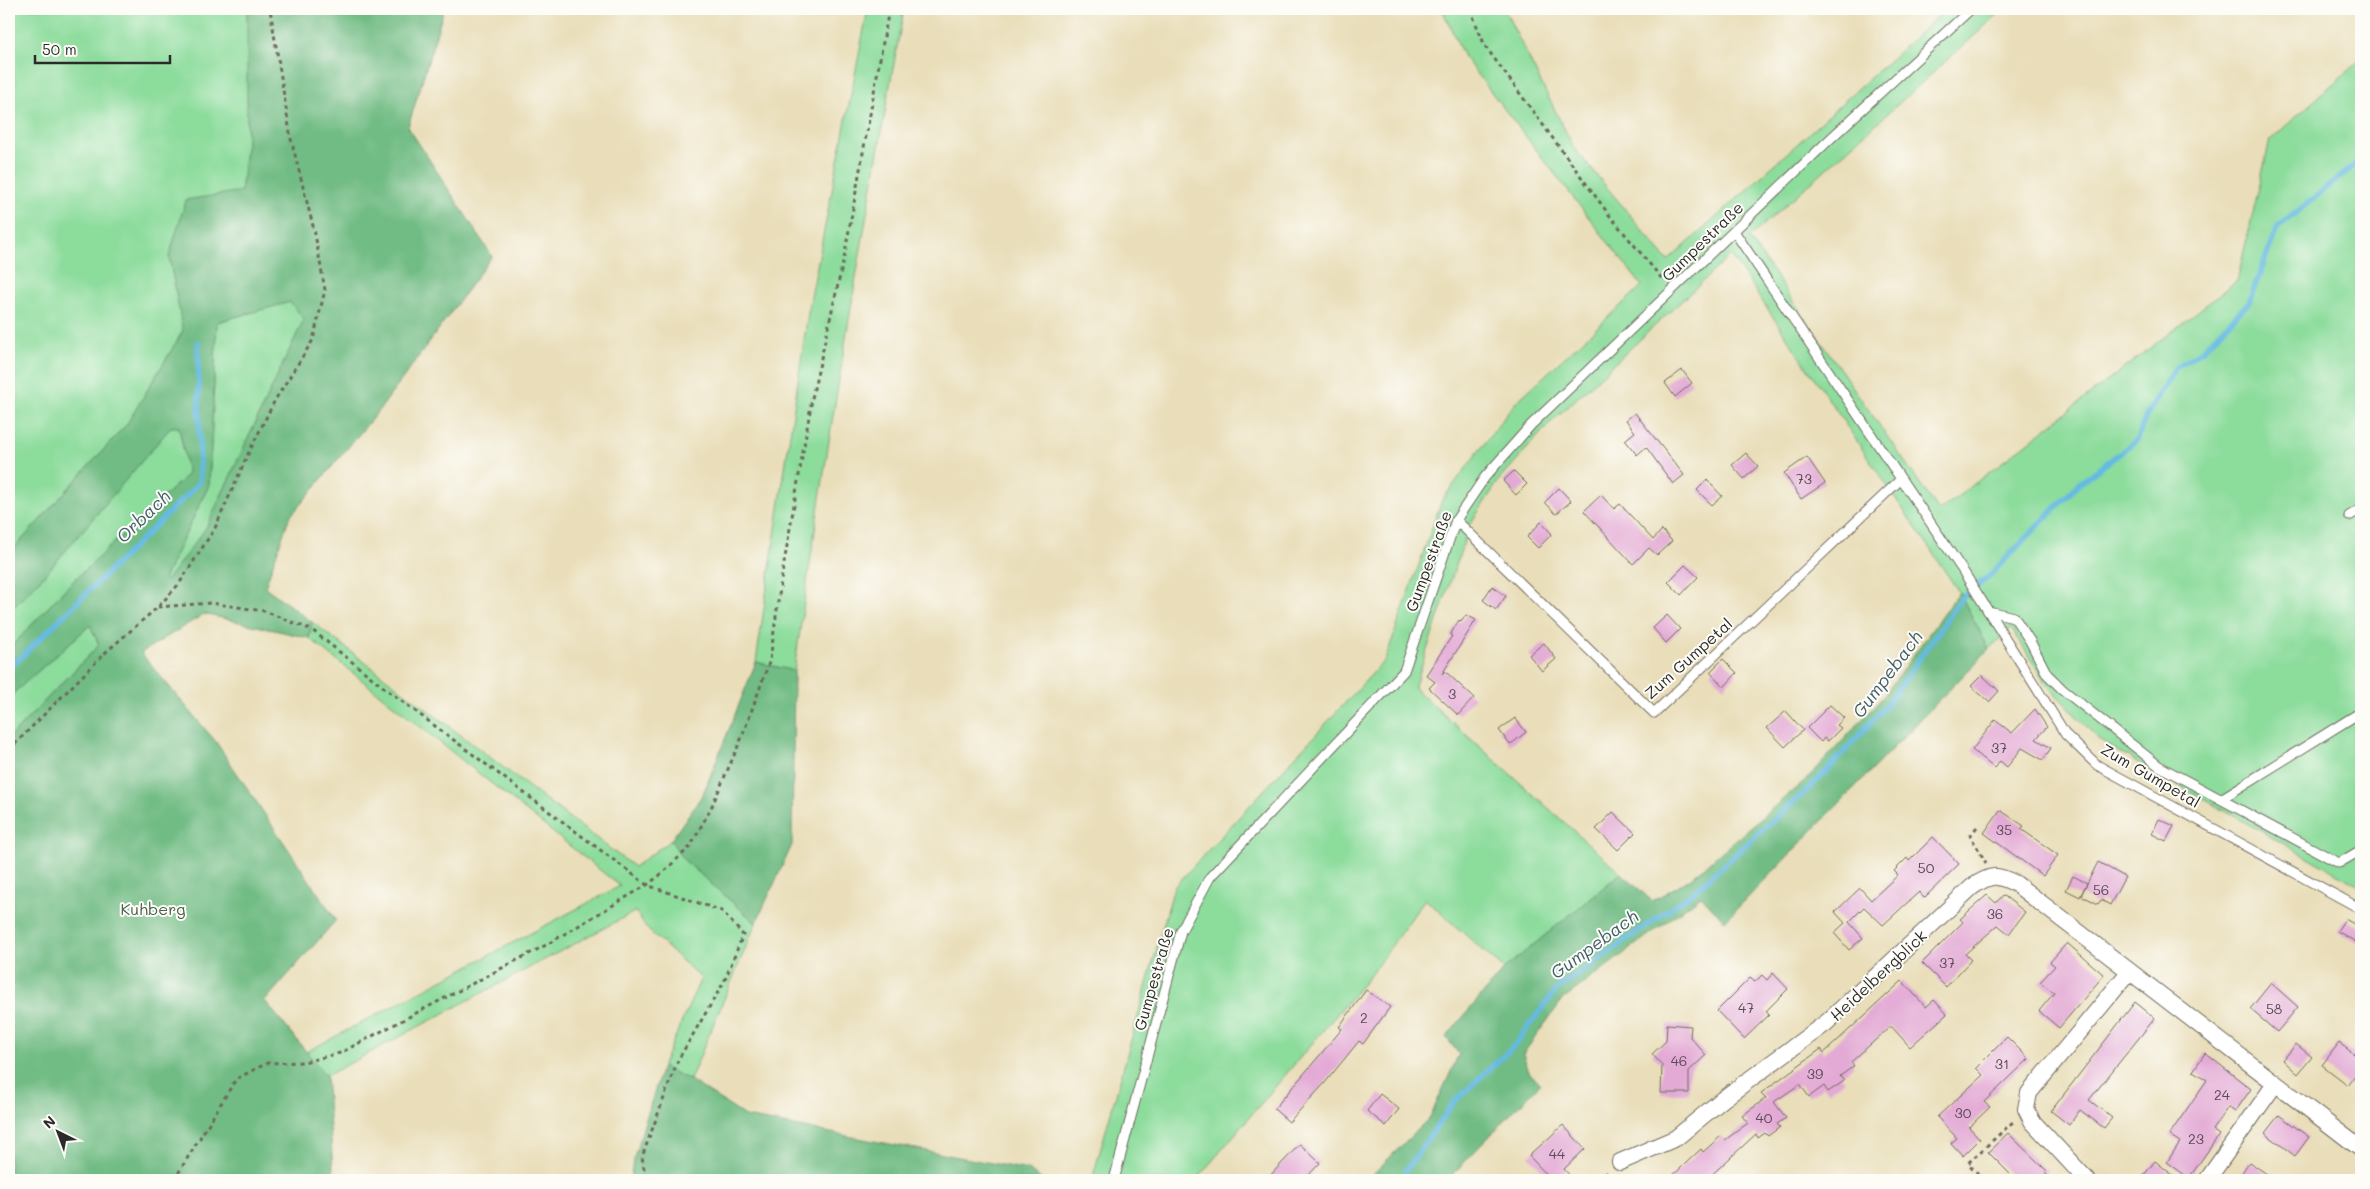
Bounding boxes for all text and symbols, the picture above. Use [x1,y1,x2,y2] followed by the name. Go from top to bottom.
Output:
[35,32,170,64] scale bar
[42,39,77,59] text: 50 m
[1657,197,1747,285] street label: Gumpestraße
[1796,469,1812,488] house number: 73
[111,484,175,548] water label: Orbach
[1400,508,1456,614] street label: Gumpestraße
[1640,613,1736,703] street label: Zum Gumpetal
[1846,626,1928,722] water label: Gumpebach
[1448,684,1456,703] house number: 3
[1991,738,2007,757] house number: 37
[2097,738,2205,812] street label: Zum Gumpetal
[1996,820,2012,839] house number: 35
[1918,858,1935,877] house number: 50
[2093,880,2109,899] house number: 56
[121,898,185,919] park label: Kuhberg
[1545,904,1643,984] water label: Gumpebach
[1987,904,2003,923] house number: 36
[1128,925,1178,1033] street label: Gumpestraße
[1825,925,1931,1025] street label: Heidelbergblick
[1939,953,1955,972] house number: 37
[1738,998,1754,1017] house number: 47
[2266,999,2282,1018] house number: 58
[1360,1008,1368,1027] house number: 2
[1671,1051,1687,1070] house number: 46
[1995,1054,2009,1073] house number: 31
[1807,1064,1823,1083] house number: 39
[2214,1085,2231,1104] house number: 24
[1955,1103,1972,1122] house number: 30
[32,1106,82,1156] north arrow
[1756,1108,1773,1127] house number: 40
[39,1111,59,1133] text: N
[2188,1129,2204,1148] house number: 23
[1549,1144,1566,1163] house number: 44

